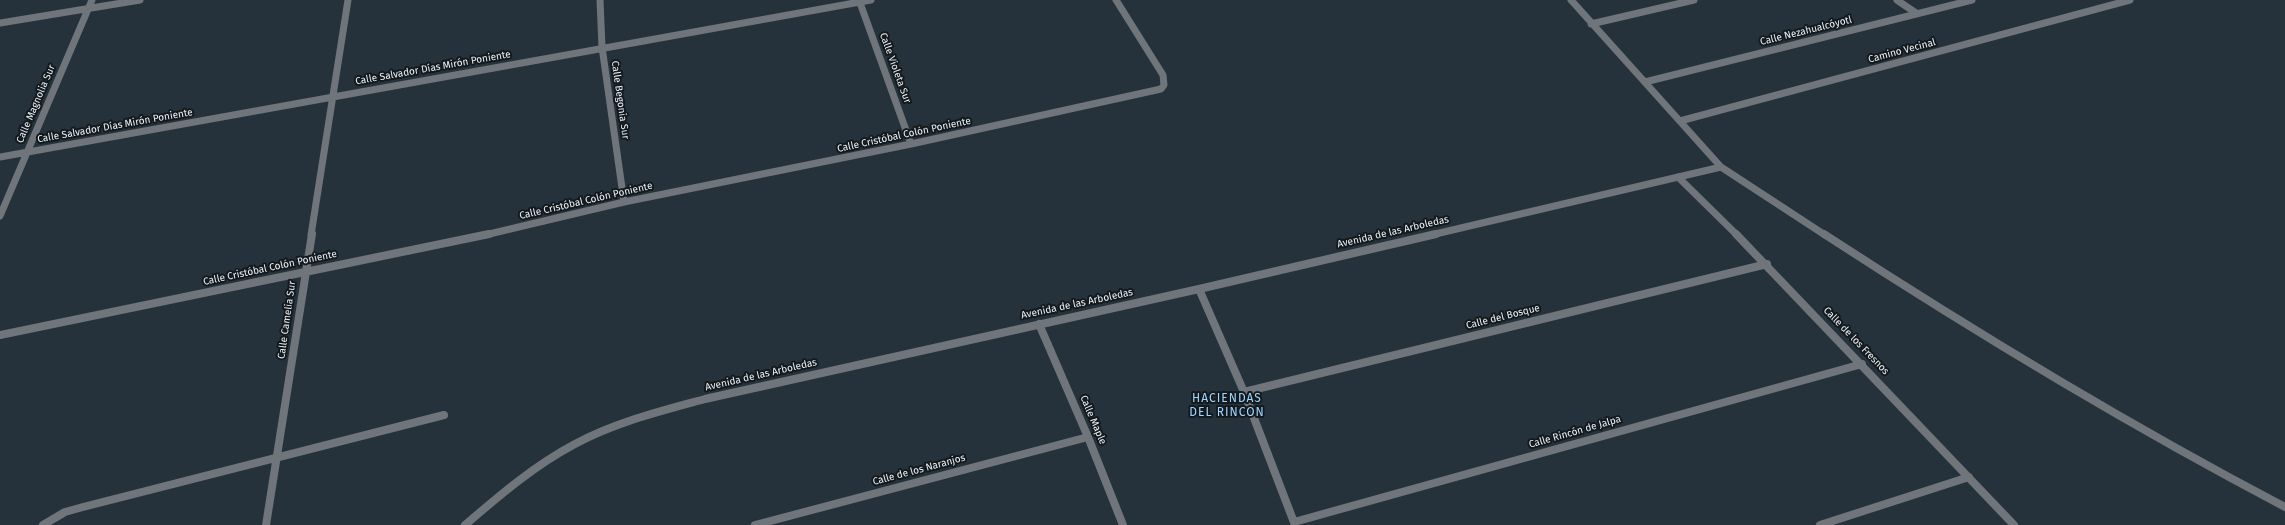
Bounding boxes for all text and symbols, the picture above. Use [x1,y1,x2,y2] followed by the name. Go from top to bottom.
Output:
[1759,14,1853,48] street label: Calle Nezahualcóyotl
[877,31,913,105] street label: Calle Violeta Sur
[1867,36,1937,66] street label: Camino Vecinal
[354,48,512,88] street label: Calle Salvador Días Mirón Poniente
[609,60,631,140] street label: Calle Begonia Sur
[14,63,58,145] street label: Calle Magnolia Sur
[36,106,194,146] street label: Calle Salvador Días Mirón Poniente
[836,115,972,155] street label: Calle Cristóbal Colón Poniente
[518,180,654,222] street label: Calle Cristóbal Colón Poniente
[1336,213,1450,251] street label: Avenida de las Arboledas
[202,248,338,288] street label: Calle Cristóbal Colón Poniente
[276,280,298,360] street label: Calle Camelia Sur
[1020,286,1134,322] street label: Avenida de las Arboledas
[1465,302,1541,332] street label: Calle del Bosque
[1821,305,1891,377] street label: Calle de los Fresnos
[704,356,818,394] street label: Avenida de las Arboledas
[1189,392,1265,420] district label: HACIENDAS DEL RINCON
[1077,394,1109,446] street label: Calle Maple
[1528,413,1622,451] street label: Calle Rincón de Jalpa
[871,452,967,488] street label: Calle de los Naranjos

